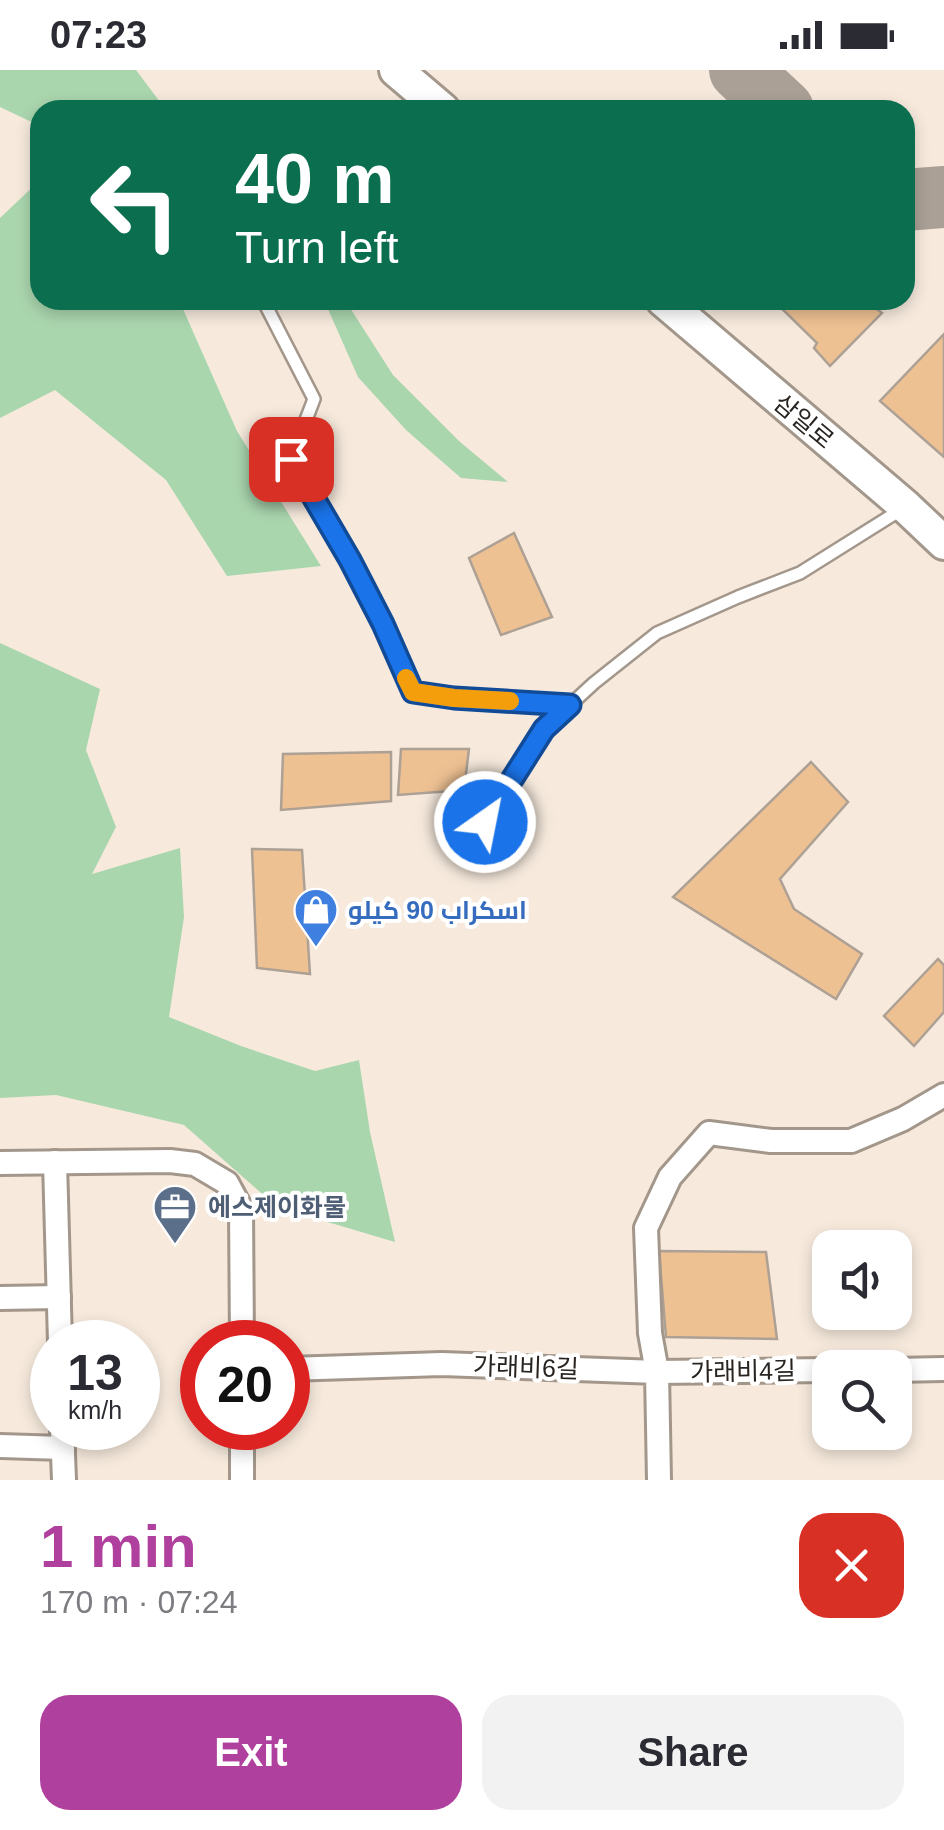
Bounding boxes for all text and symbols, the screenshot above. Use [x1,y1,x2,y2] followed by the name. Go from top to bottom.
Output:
[50,14,147,56] text: 07:23
[70,140,200,270] icon: left
[235,140,395,218] text: 40 m
[235,222,398,273] text: Turn left
[769,388,839,454] street label: 삼일로
[249,417,334,502] pin
[264,432,319,487] icon: arrive
[433,770,537,874] position arrow
[293,887,339,948] shop icon: اسكراب 90 كيلو
[348,896,527,925] place label: اسكراب 90 كيلو
[152,1184,198,1245] office icon: 에스제이화물
[208,1193,346,1221] place label: 에스제이화물
[812,1230,912,1450] map controls
[812,1230,912,1330] button: sound
[180,1320,310,1450] speed limit sign: 20
[67,1345,123,1401] text: 13
[812,1350,912,1450] button: search
[473,1351,579,1383] street label: 가래비6길
[690,1356,796,1386] street label: 가래비4길
[68,1396,122,1424] text: km/h
[40,1513,197,1580] text: 1 min
[799,1513,904,1618] button: close
[40,1584,237,1620] text: 170 m · 07:24
[40,1695,462,1810] button: Exit
[482,1695,904,1810] button: Share

